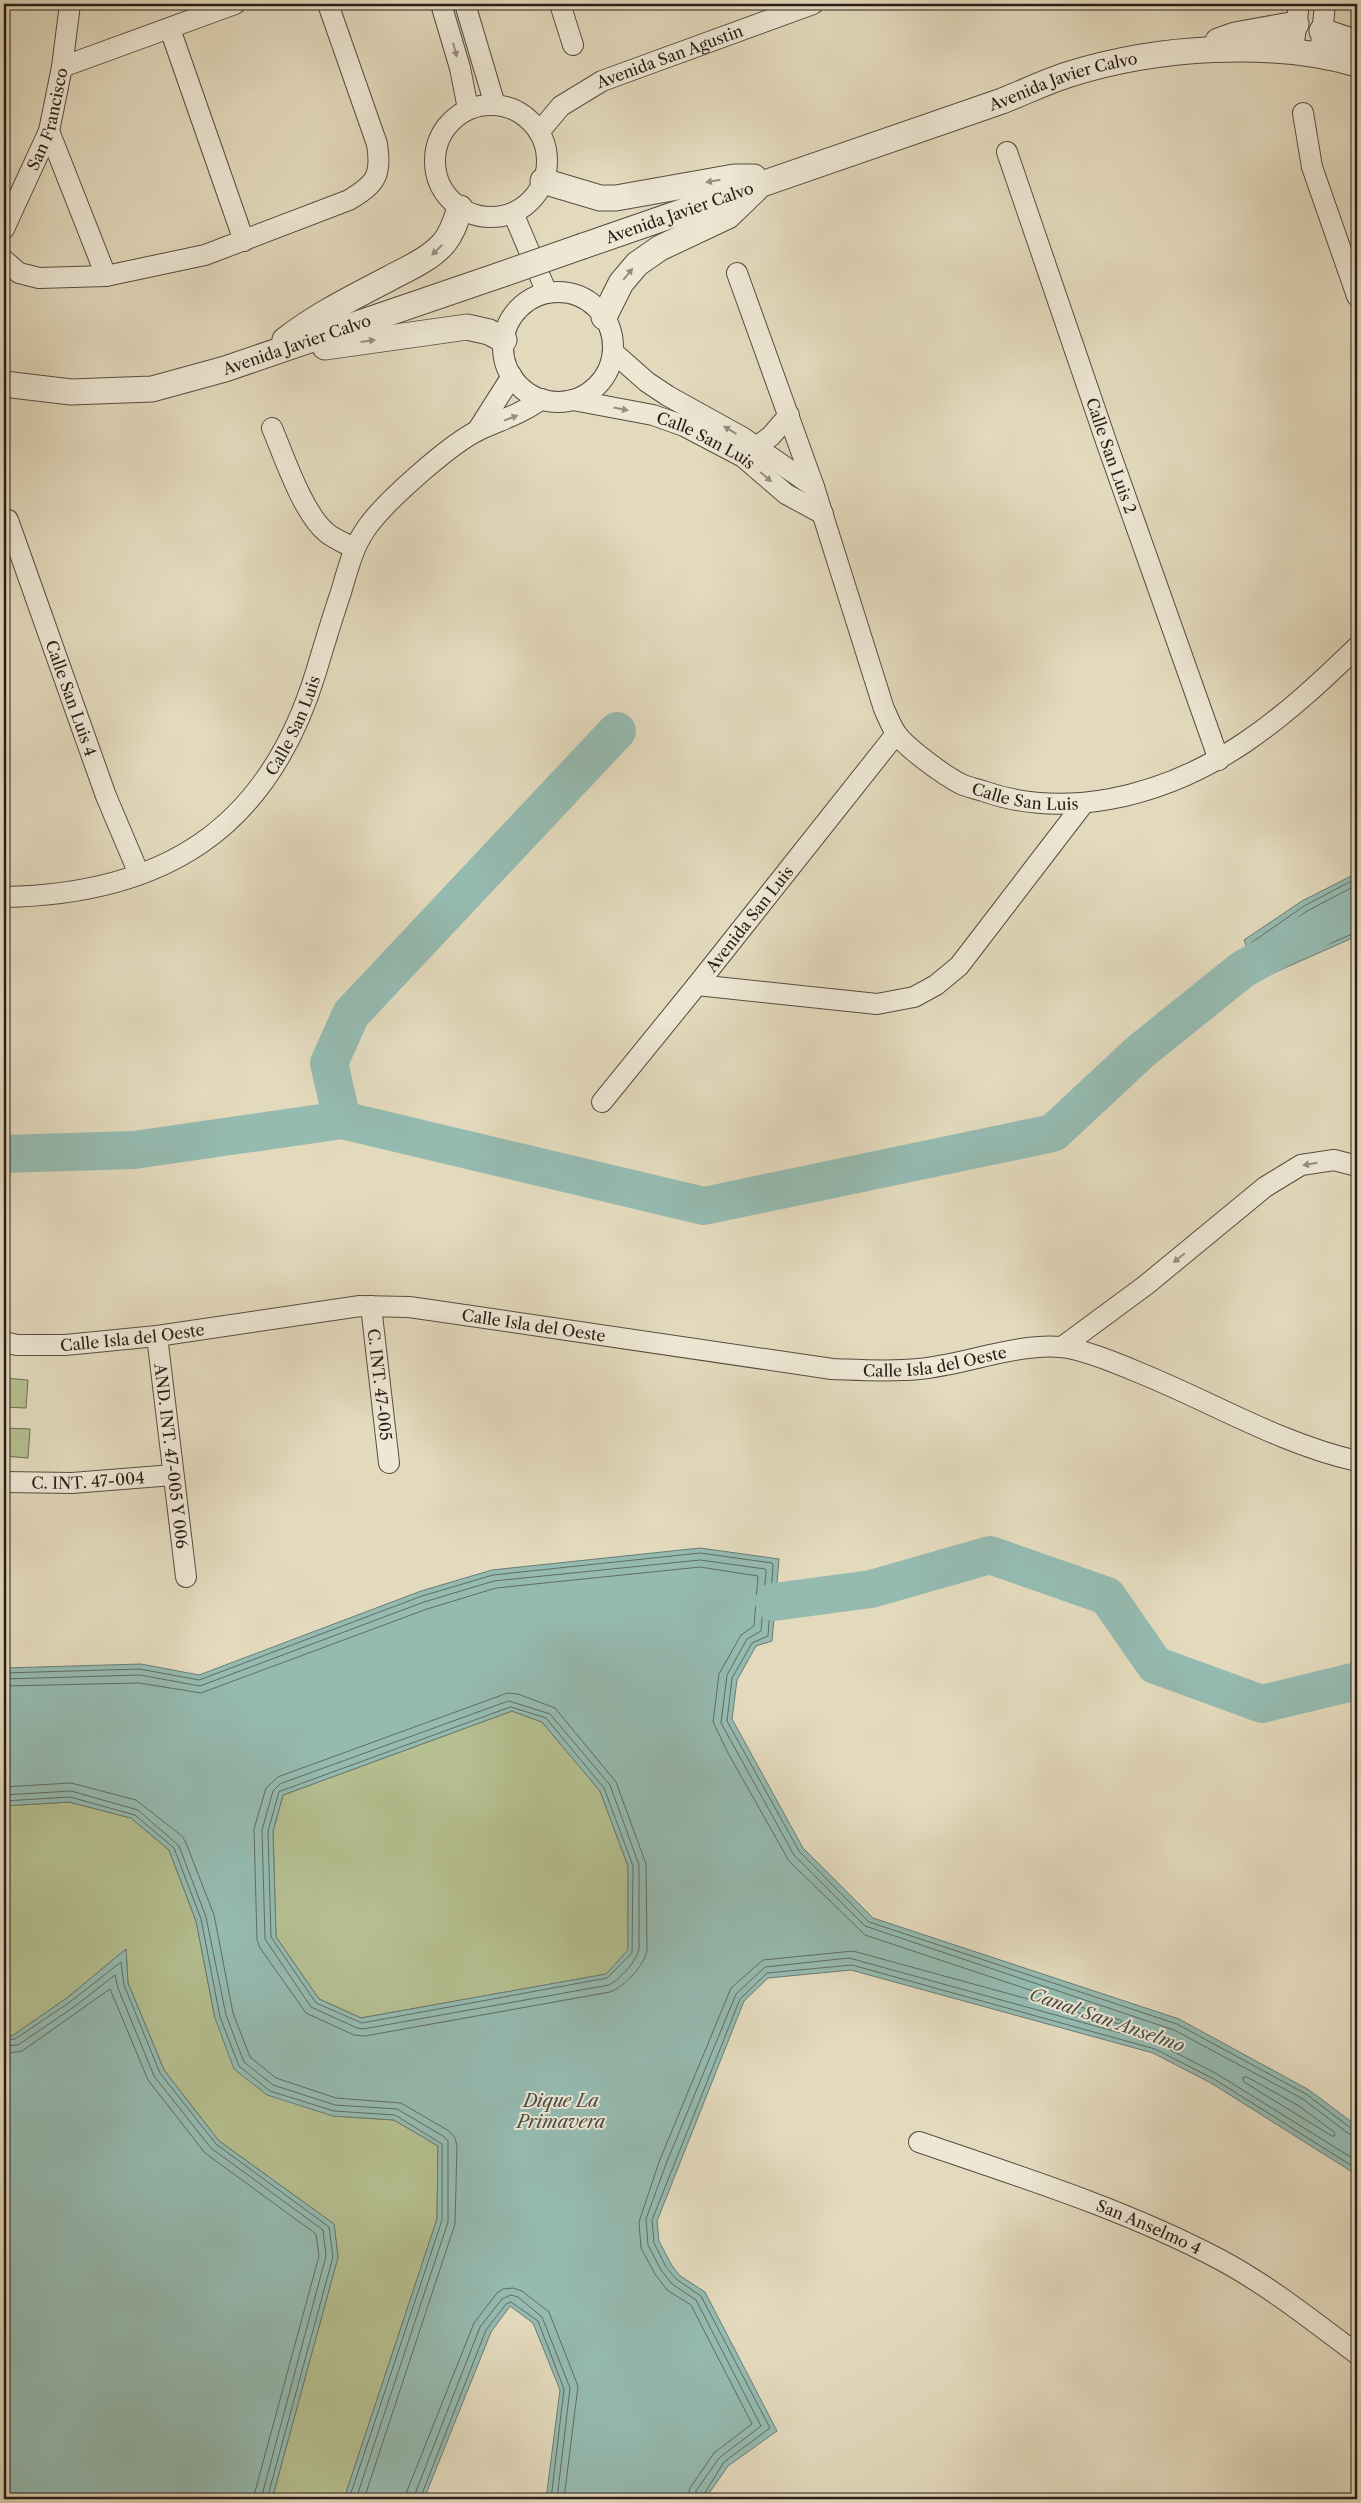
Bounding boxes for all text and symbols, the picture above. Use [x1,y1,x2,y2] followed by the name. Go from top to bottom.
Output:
[593,20,746,93] street label: Avenida San Agustin
[451,43,459,58] one-way arrow
[985,48,1139,115] street label: Avenida Javier Calvo
[22,66,72,173] street label: San Francisco
[704,177,720,185] one-way arrow
[602,178,756,248] street label: Avenida Javier Calvo
[431,244,443,256] one-way arrow
[622,268,633,281] one-way arrow
[219,310,374,379] street label: Avenida Javier Calvo
[360,336,376,344] one-way arrow
[1082,395,1141,516] street label: Calle San Luis 2
[613,405,629,413] one-way arrow
[654,407,759,473] street label: Calle San Luis
[504,413,518,421] one-way arrow
[724,425,737,434] one-way arrow
[760,471,772,482] one-way arrow
[41,637,101,759] street label: Calle San Luis 4
[261,673,324,779] street label: Calle San Luis
[970,778,1079,814] street label: Calle San Luis
[701,862,798,977] street label: Avenida San Luis
[1301,1160,1317,1168] one-way arrow
[1173,1252,1185,1263] one-way arrow
[460,1305,607,1346] street label: Calle Isla del Oeste
[59,1319,206,1355] street label: Calle Isla del Oeste
[364,1327,396,1442] street label: C. INT. 47-005
[863,1342,1008,1381] street label: Calle Isla del Oeste
[150,1361,193,1550] street label: AND. INT. 47-005 Y 006
[31,1467,145,1493] street label: C. INT. 47-004
[1027,1983,1188,2057] water label: Canal San Anselmo
[515,2090,606,2133] water label: Dique La Primavera
[1093,2195,1205,2258] street label: San Anselmo 4

